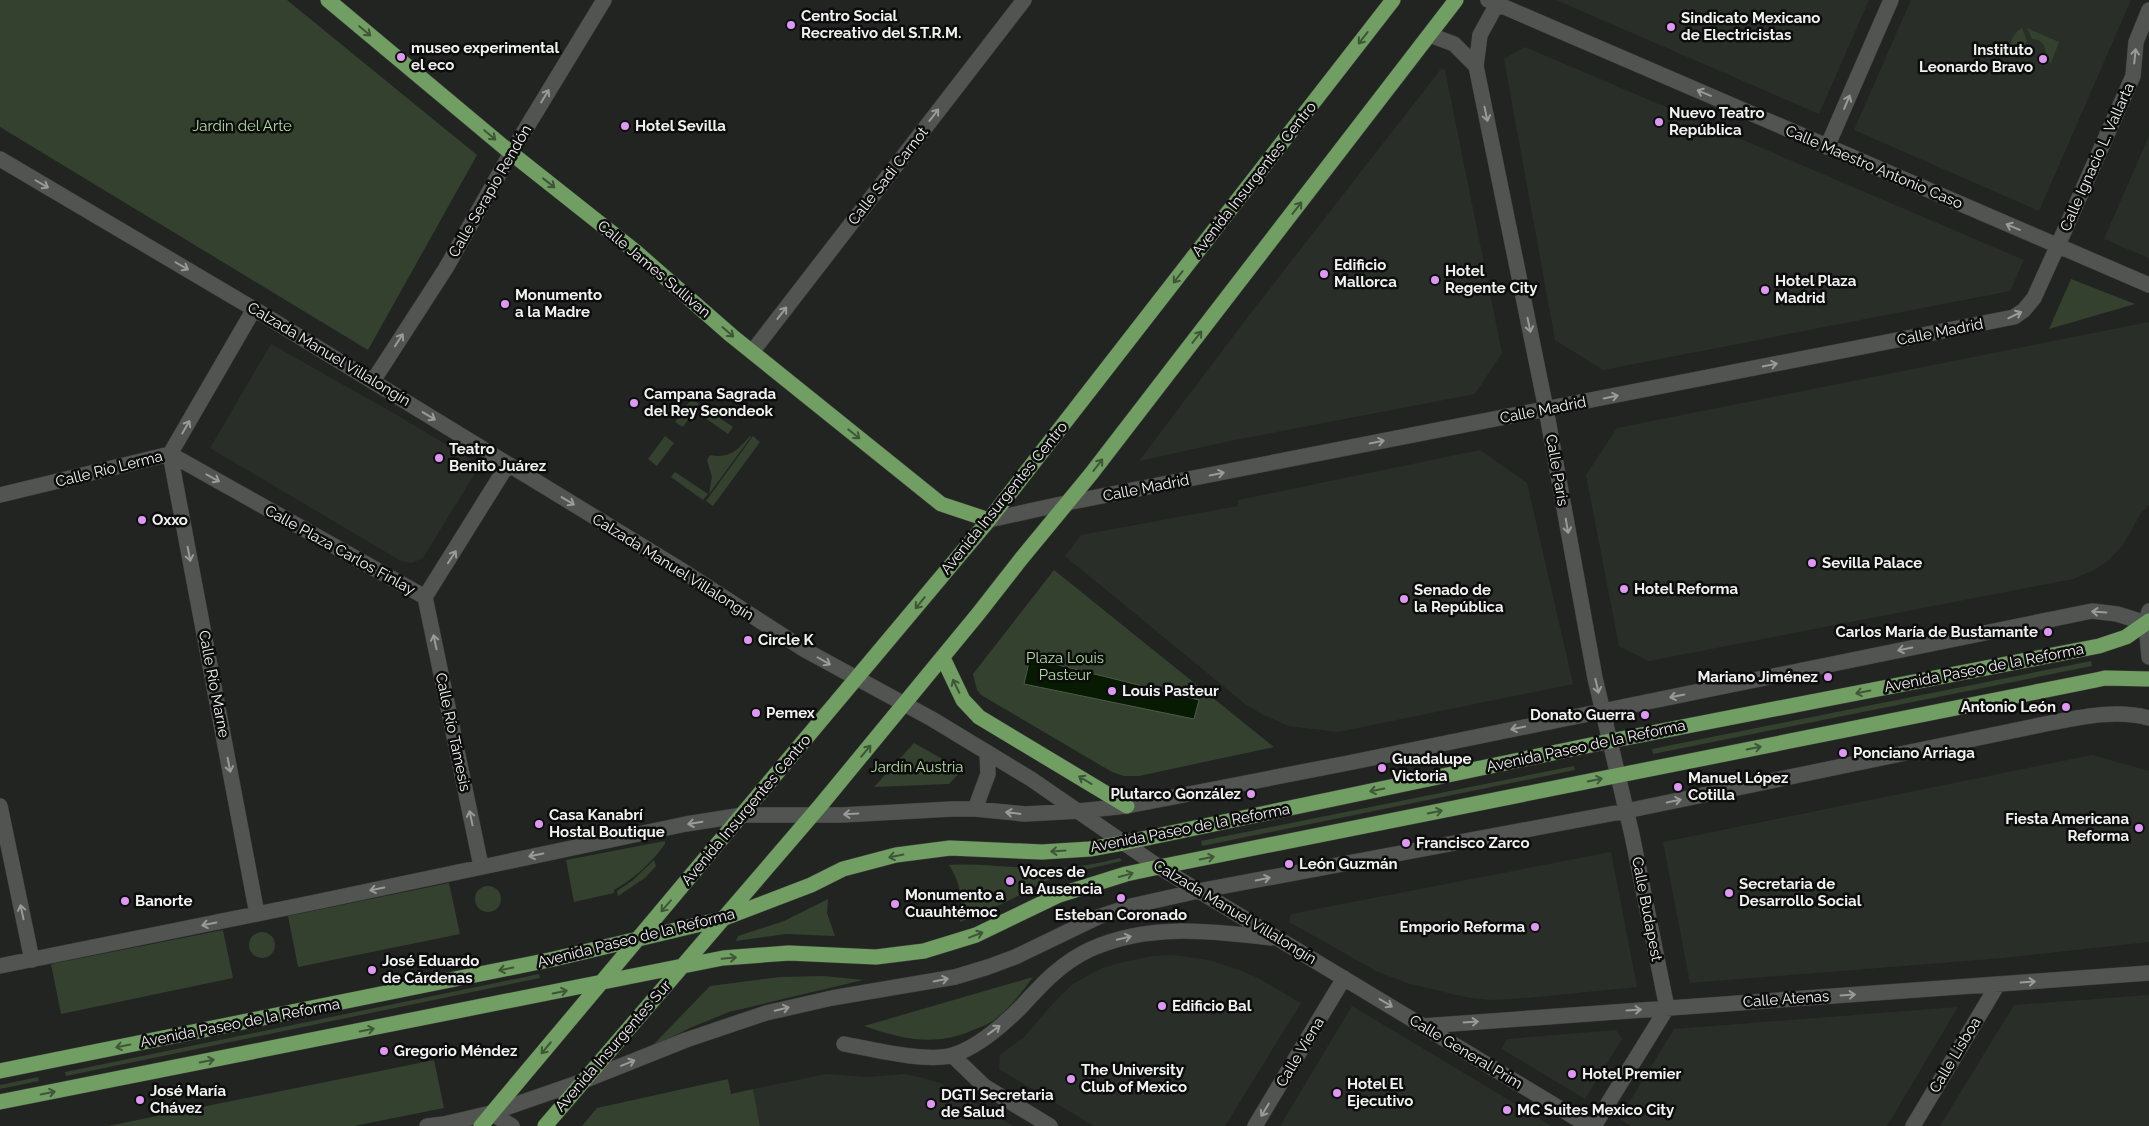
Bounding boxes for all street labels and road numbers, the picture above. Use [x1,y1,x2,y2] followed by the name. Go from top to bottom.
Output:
[2056,80,2138,234] street label: Calle Ignacio L. Vallarta
[1188,98,1320,260] street label: Avenida Insurgentes Centro
[1783,121,1965,213] street label: Calle Maestro Antonio Caso
[445,122,535,260] street label: Calle Serapio Rendón
[844,123,932,229] street label: Calle Sadi Carnot
[594,216,714,322] street label: Calle James Sullivan
[244,298,414,410] street label: Calzada Manuel Villalongín
[1895,315,1985,349] street label: Calle Madrid
[1498,393,1588,427] street label: Calle Madrid
[937,418,1071,578] street label: Avenida Insurgentes Centro
[1542,433,1572,507] street label: Calle Paris
[54,447,164,491] street label: Calle Río Lerma
[1101,471,1191,505] street label: Calle Madrid
[262,501,418,599] street label: Calle Plaza Carlos Finlay
[589,510,757,624] street label: Calzada Manuel Villalongín
[195,629,233,739] street label: Calle Río Marne
[1883,640,2085,696] street label: Avenida Paseo de la Reforma
[432,671,474,793] street label: Calle Río Támesis
[1485,716,1687,776] street label: Avenida Paseo de la Reforma
[678,731,814,889] street label: Avenida Insurgentes Centro
[1089,800,1291,856] street label: Avenida Paseo de la Reforma
[1628,855,1666,963] street label: Calle Budapest
[1150,856,1320,968] street label: Calzada Manuel Villalongín
[535,905,737,971] street label: Avenida Paseo de la Reforma
[551,976,675,1115] street label: Avenida Insurgentes Sur
[1742,987,1830,1011] street label: Calle Atenas
[139,995,341,1051] street label: Avenida Paseo de la Reforma
[1406,1011,1526,1093] street label: Calle General Prim
[1272,1014,1328,1090] street label: Calle Viena
[1925,1014,1985,1096] street label: Calle Lisboa

